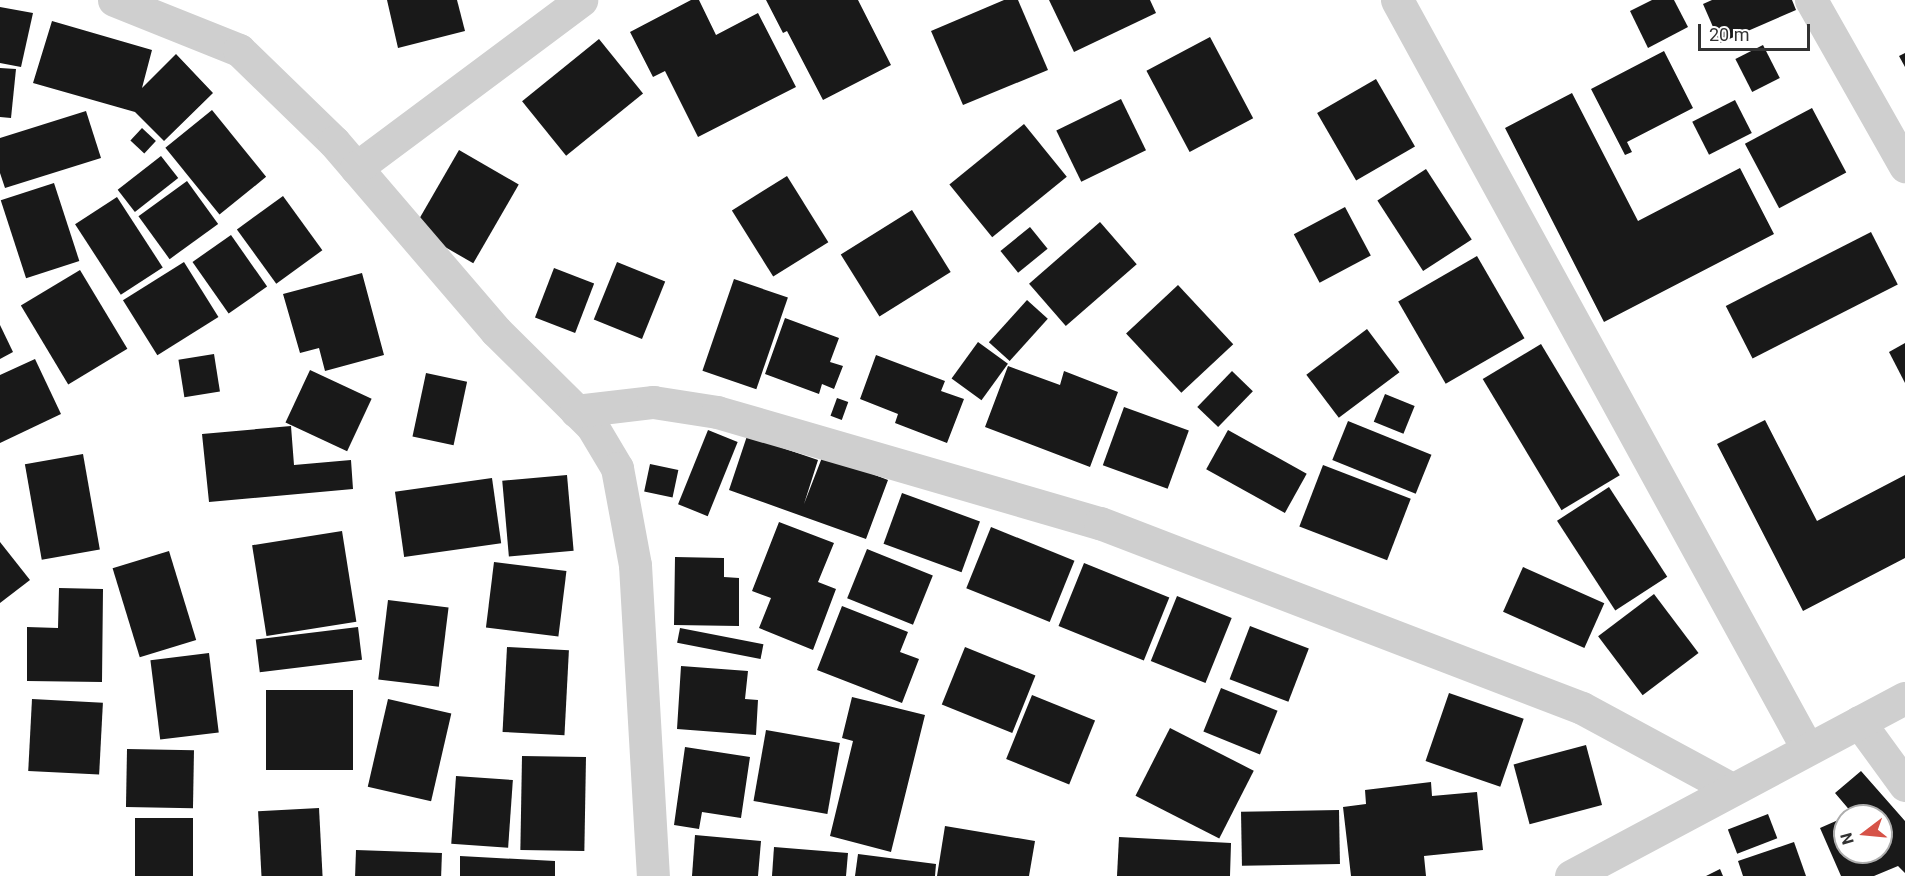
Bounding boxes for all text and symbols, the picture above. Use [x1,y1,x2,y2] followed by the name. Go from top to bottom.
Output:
[1701,12,1814,50] scale bar
[1709,24,1749,45] text: 20 m
[1833,804,1893,864] north arrow
[1836,831,1858,847] text: N

